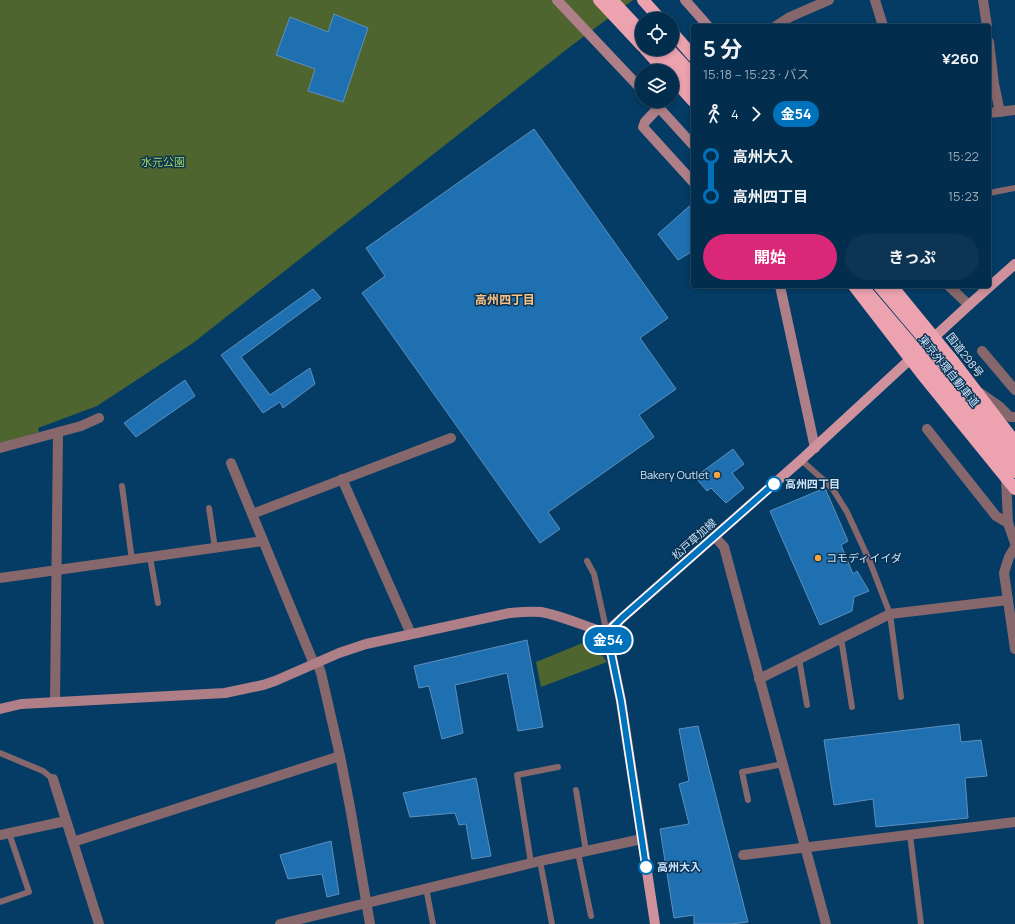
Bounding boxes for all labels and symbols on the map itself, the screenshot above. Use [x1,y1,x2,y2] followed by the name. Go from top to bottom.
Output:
[141,154,185,169] park label: 水元公園
[475,291,535,308] district label: 高州四丁目
[943,329,987,380] street label: 国道298号
[916,332,983,410] street label: 東京外環自動車道
[640,467,709,482] place label: Bakery Outlet
[712,470,722,480] marker: Bakery Outlet
[766,476,782,492] marker: 高州四丁目
[785,476,840,491] place label: 高州四丁目
[668,515,719,563] street label: 松戸草加線
[826,550,902,565] place label: コモディイイダ
[813,553,823,563] marker: コモディイイダ
[585,627,631,653] line badge: 金54
[638,859,654,875] marker: 高州大入
[657,859,701,874] place label: 高州大入

